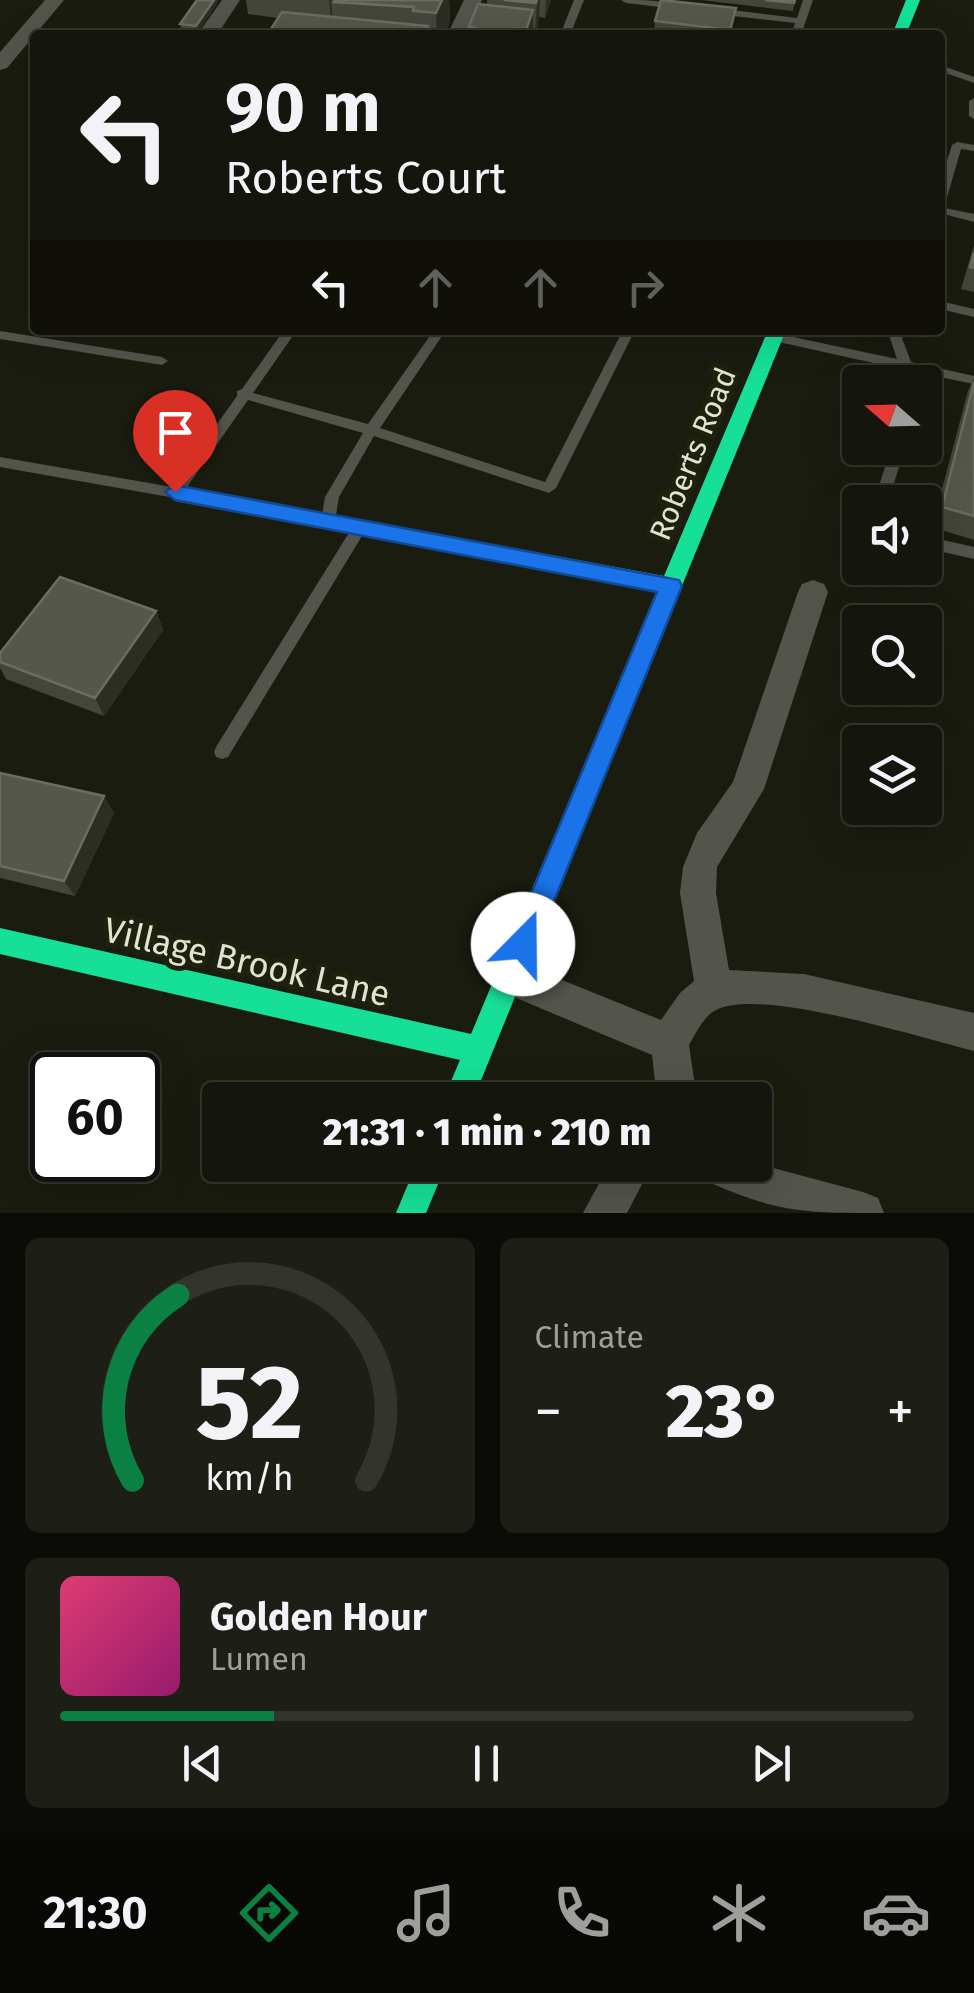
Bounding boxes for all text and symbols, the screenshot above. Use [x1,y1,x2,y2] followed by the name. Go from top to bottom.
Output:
[225,66,381,150] text: 90 m
[60,70,190,200] icon: left
[225,151,506,205] text: Roberts Court
[303,260,358,315] icon: left
[408,260,463,315] icon: ahead
[513,260,568,315] icon: ahead
[618,260,673,315] icon: right
[642,362,744,546] street label: Roberts Road
[842,365,942,465] north arrow
[842,365,942,825] map controls
[133,390,218,493] pin
[148,405,203,460] icon: arrive
[842,485,942,585] button: sound
[842,605,942,705] button: search
[842,725,942,825] button: layers
[471,892,575,996] position arrow
[100,909,394,1015] street label: Village Brook Lane
[30,1052,160,1182] speed limit sign: 60
[323,1109,651,1155] text: 21:31 · 1 min · 210 m
[535,1318,644,1356] text: Climate
[196,1341,304,1466] text: 52
[666,1367,783,1457] text: 23°
[535,1379,562,1445] text: −
[887,1379,914,1445] text: +
[206,1457,294,1499] text: km/h
[210,1594,427,1640] text: Golden Hour
[210,1640,308,1678] text: Lumen
[175,1736,230,1791] icon: previous
[459,1736,514,1791] icon: pause
[744,1736,799,1791] icon: next
[234,1878,304,1948] icon: directions
[391,1878,461,1948] icon: music
[547,1878,617,1948] icon: phone
[704,1878,774,1948] icon: climate
[861,1878,931,1948] icon: car
[43,1886,148,1940] text: 21:30

